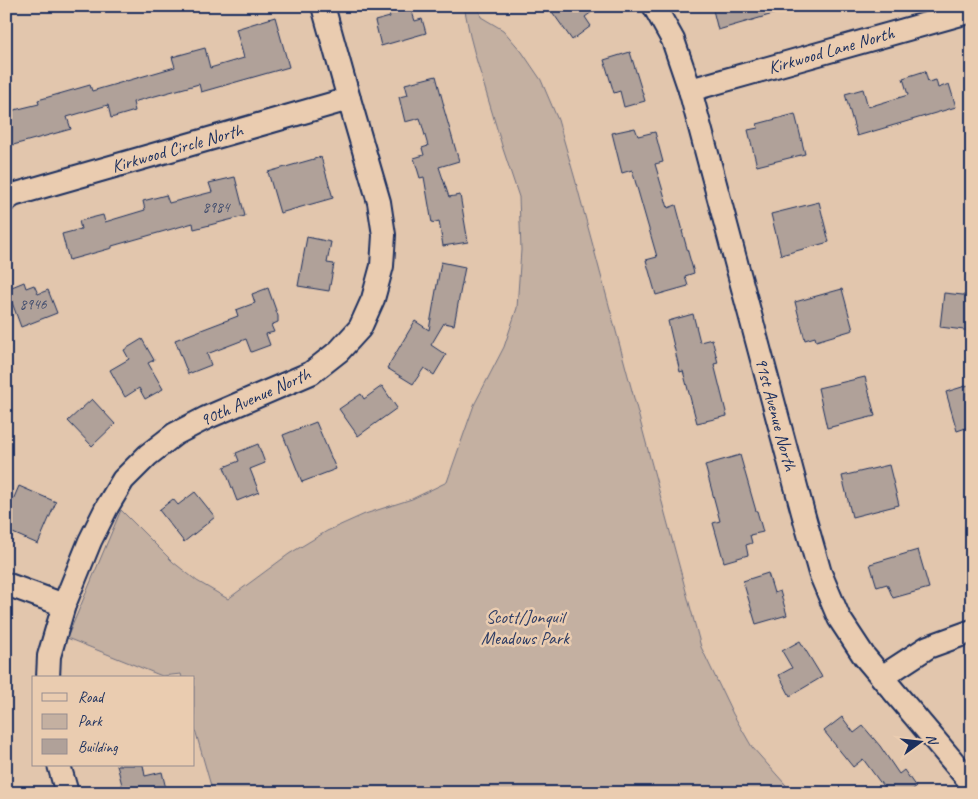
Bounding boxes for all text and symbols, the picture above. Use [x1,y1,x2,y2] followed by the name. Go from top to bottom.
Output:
[765,21,897,78] street label: Kirkwood Lane North
[109,118,247,177] street label: Kirkwood Circle North
[202,198,231,217] house number: 8984
[19,295,48,314] house number: 8946
[750,355,802,475] street label: 91st Avenue North
[196,362,315,431] street label: 90th Avenue North
[481,606,570,649] park label: Scott/Jonquil Meadows Park
[32,676,195,766] legend
[78,688,105,707] text: Road
[78,712,103,731] text: Park
[896,716,946,766] north arrow
[923,732,942,747] text: N
[78,738,118,757] text: Building

